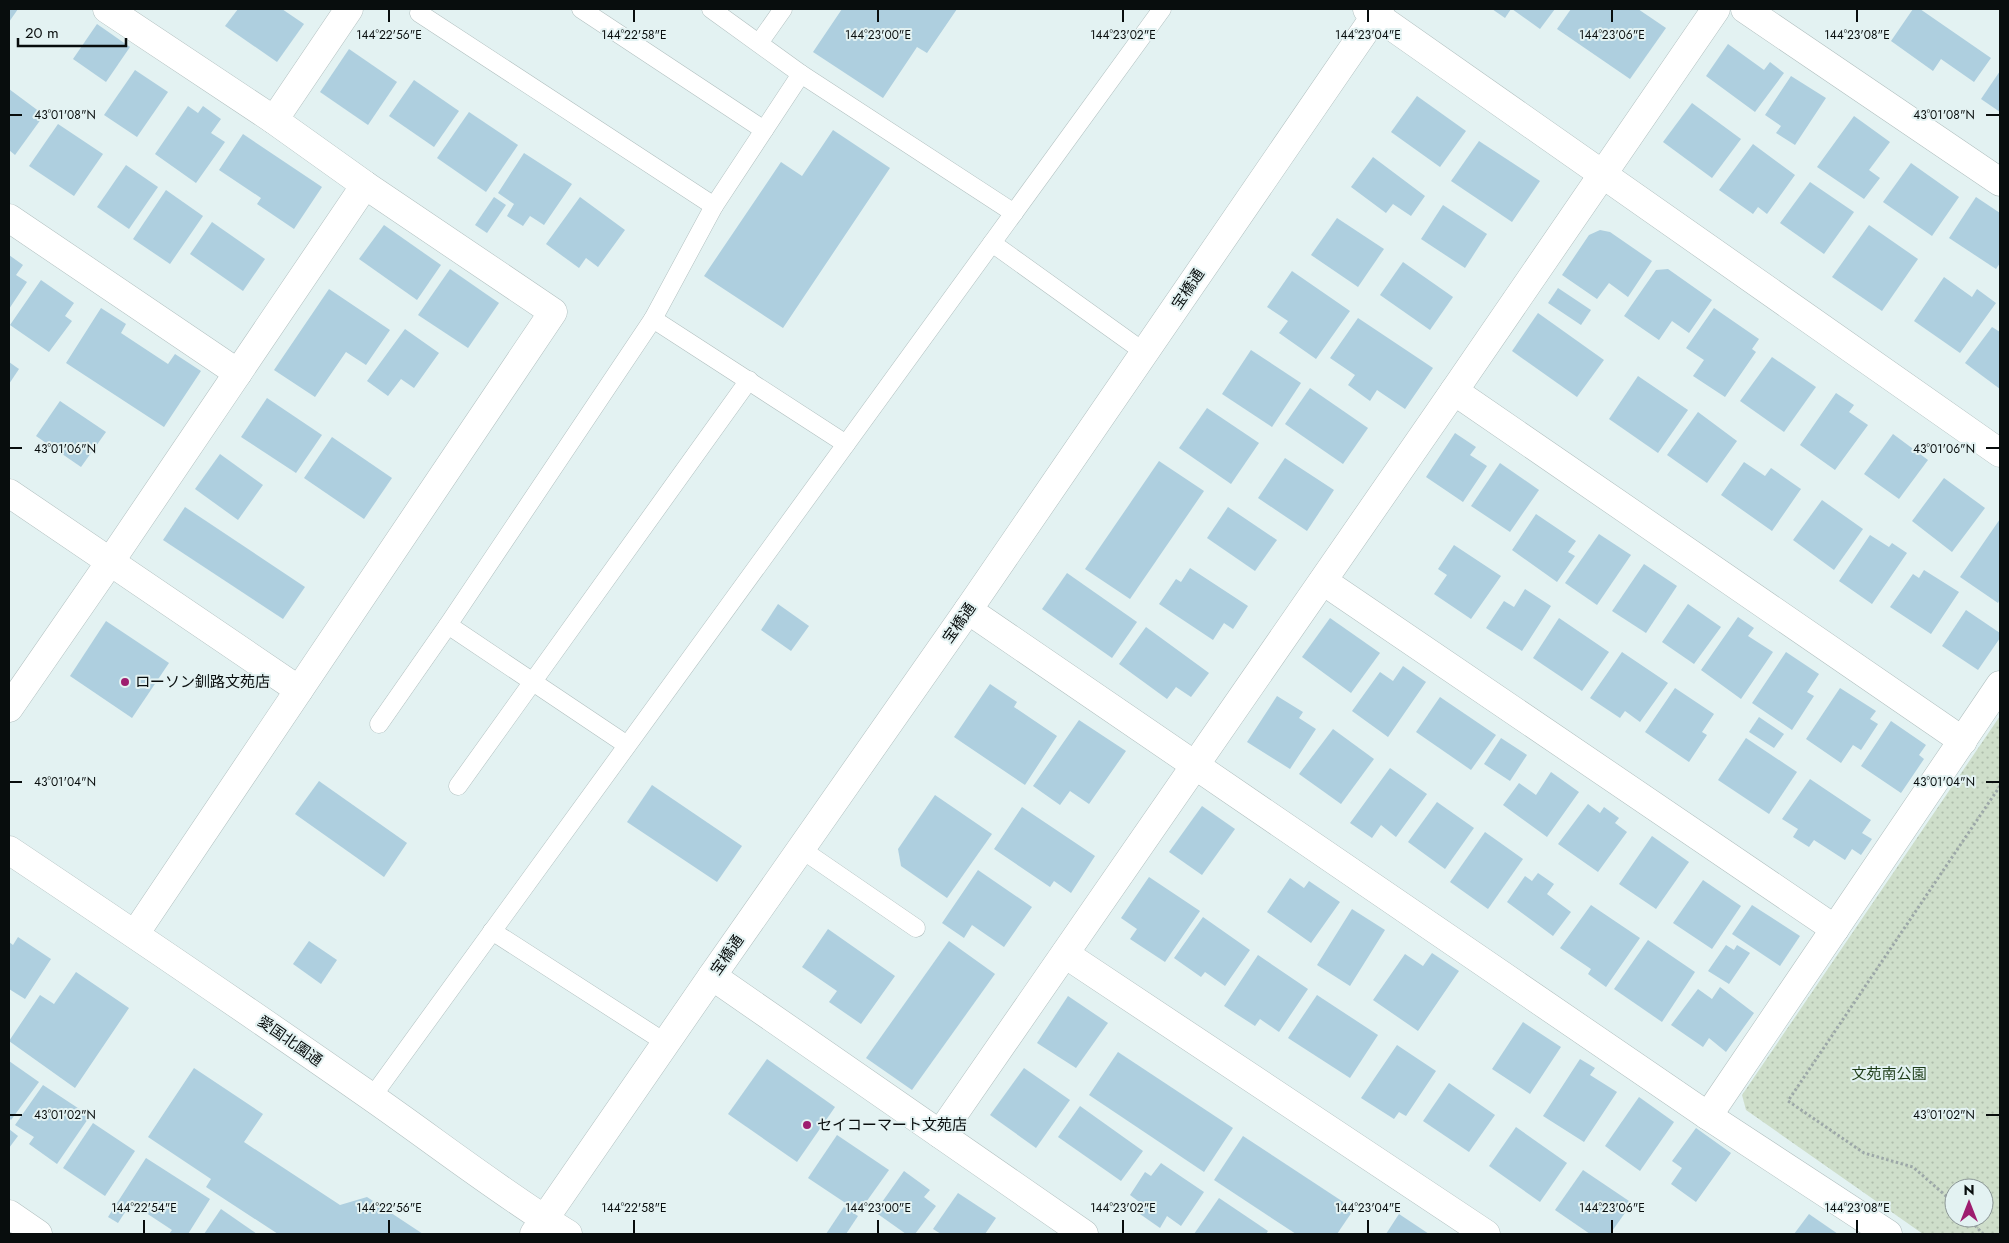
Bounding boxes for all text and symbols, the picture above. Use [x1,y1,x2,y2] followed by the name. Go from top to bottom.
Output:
[18,15,125,47] scale bar
[25,22,59,44] text: 20 m
[356,26,422,44] text: 144°22'56"E
[601,26,667,44] text: 144°22'58"E
[845,26,911,44] text: 144°23'00"E
[1090,26,1156,44] text: 144°23'02"E
[1335,26,1401,44] text: 144°23'04"E
[1579,26,1645,44] text: 144°23'06"E
[1824,26,1890,44] text: 144°23'08"E
[34,106,96,124] text: 43°01'08"N
[1913,106,1975,124] text: 43°01'08"N
[1166,264,1210,314] street label: 宝橋通
[34,440,96,458] text: 43°01'06"N
[1913,440,1975,458] text: 43°01'06"N
[937,598,981,648] street label: 宝橋通
[135,671,270,693] place label: ローソン釧路文苑店
[119,676,131,688] marker: ローソン釧路文苑店
[34,773,96,791] text: 43°01'04"N
[1913,773,1975,791] text: 43°01'04"N
[705,930,749,980] street label: 宝橋通
[253,1010,327,1072] street label: 愛国北園通
[1851,1063,1927,1085] park label: 文苑南公園
[34,1106,96,1124] text: 43°01'02"N
[1913,1106,1975,1124] text: 43°01'02"N
[817,1114,967,1136] place label: セイコーマート文苑店
[801,1119,813,1131] marker: セイコーマート文苑店
[1944,1178,1994,1228] north arrow
[1963,1180,1975,1200] text: N
[111,1199,177,1217] text: 144°22'54"E
[356,1199,422,1217] text: 144°22'56"E
[601,1199,667,1217] text: 144°22'58"E
[845,1199,911,1217] text: 144°23'00"E
[1090,1199,1156,1217] text: 144°23'02"E
[1335,1199,1401,1217] text: 144°23'04"E
[1579,1199,1645,1217] text: 144°23'06"E
[1824,1199,1890,1217] text: 144°23'08"E

